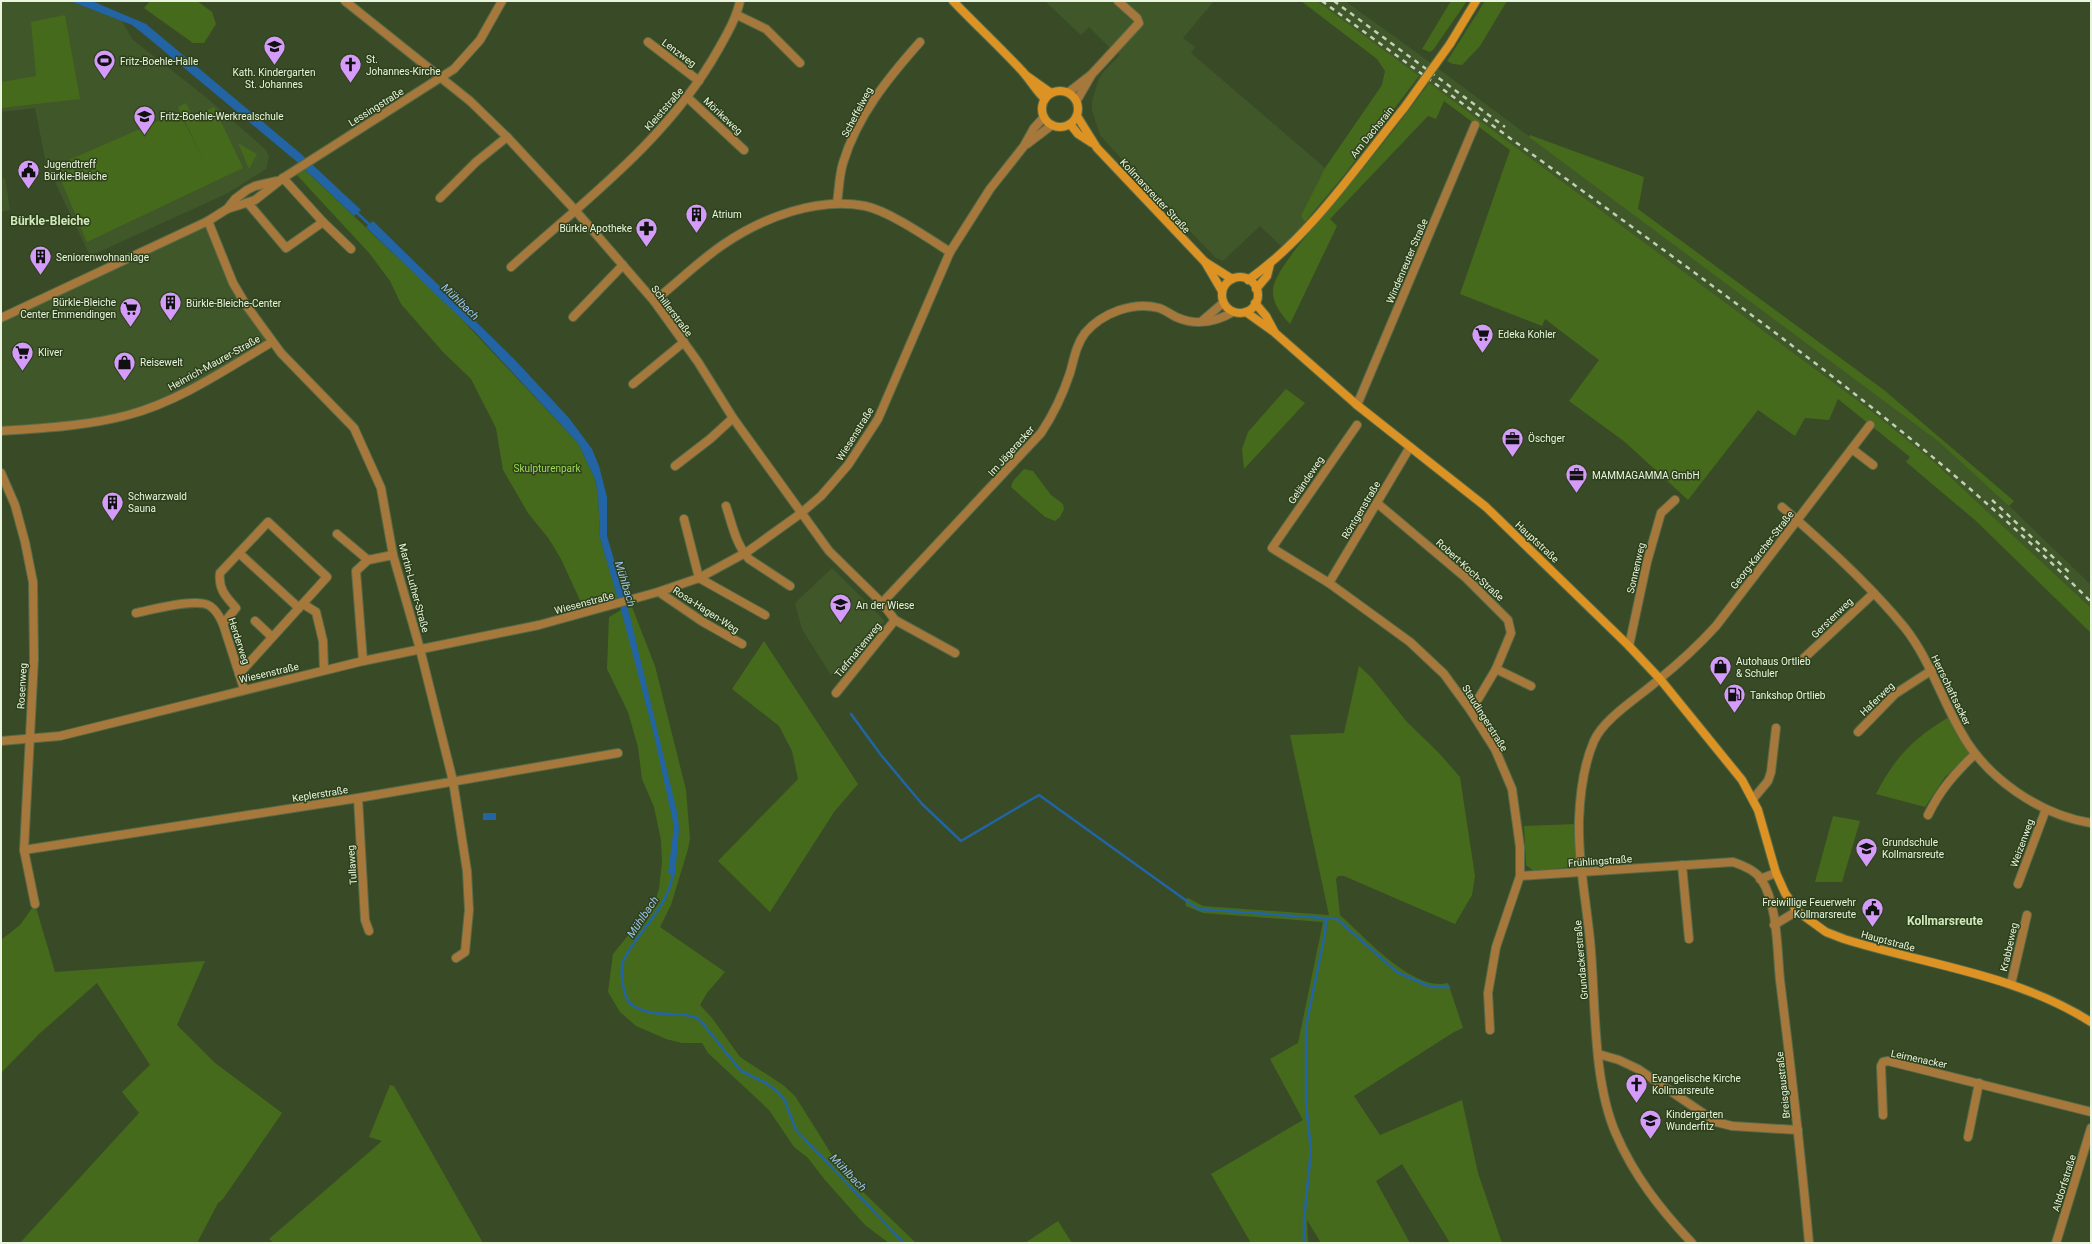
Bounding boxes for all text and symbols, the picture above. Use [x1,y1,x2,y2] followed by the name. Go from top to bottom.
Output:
[261,33,287,66] school or university icon: Kath. Kindergarten St. Johannes
[660,37,698,69] street label: Lenzweg
[92,48,118,81] sports icon: Fritz-Boehle-Halle
[337,52,363,85] church icon: St. Johannes-Kirche
[366,54,441,77] place label: St. Johannes-Kirche
[120,56,198,67] place label: Fritz-Boehle-Halle
[233,67,315,90] place label: Kath. Kindergarten St. Johannes
[642,85,686,133] street label: Kleiststraße
[839,85,875,139] street label: Scheffelweg
[346,86,406,128] street label: Lessingstraße
[701,95,745,137] street label: Mörikeweg
[132,103,158,136] school or university icon: Fritz-Boehle-Werkrealschule
[1348,104,1396,160] street label: Am Dachsrain
[160,111,284,122] place label: Fritz-Boehle-Werkrealschule
[16,157,42,190] public building icon: Jugendtreff Bürkle-Bleiche
[1118,157,1192,235] street label: Kollmarsreuter Straße
[44,159,107,182] place label: Jugendtreff Bürkle-Bleiche
[683,201,709,234] building icon: Atrium
[712,209,742,220] place label: Atrium
[10,214,90,228] district label: Bürkle-Bleiche
[634,215,660,248] pharmacy icon: Bürkle Apotheke
[1384,217,1430,305] street label: Windenreuter Straße
[559,223,632,234] place label: Bürkle Apotheke
[28,244,54,277] building icon: Seniorenwohnanlage
[56,252,149,263] place label: Seniorenwohnanlage
[439,281,481,323] water label: Mühlbach
[649,283,695,339] street label: Schillerstraße
[158,290,184,323] building icon: Bürkle-Bleiche-Center
[118,295,144,328] supermarket icon: Bürkle-Bleiche Center Emmendingen
[20,297,116,320] place label: Bürkle-Bleiche Center Emmendingen
[186,298,282,309] place label: Bürkle-Bleiche-Center
[1469,321,1495,354] supermarket icon: Edeka Kohler
[1498,329,1557,340] place label: Edeka Kohler
[166,333,262,393] street label: Heinrich-Maurer-Straße
[9,339,35,372] supermarket icon: Kliver
[38,347,63,358] place label: Kliver
[112,349,138,382] shop icon: Reisewelt
[140,357,183,368] place label: Reisewelt
[834,405,876,463] street label: Wiesenstraße
[986,423,1037,478] street label: Im Jägeracker
[1500,425,1526,458] office icon: Öschger
[1528,432,1566,444] place label: Öschger
[1286,454,1326,506] street label: Geländeweg
[1564,462,1590,495] office icon: MAMMAGAMMA GmbH
[514,463,581,474] park label: Skulpturenpark
[1592,470,1700,481] place label: MAMMAGAMMA GmbH
[1339,479,1383,541] street label: Röntgenstraße
[100,489,126,522] building icon: Schwarzwald Sauna
[128,491,187,514] place label: Schwarzwald Sauna
[1728,509,1796,591] street label: Georg-Karcher-Straße
[1513,519,1561,565] street label: Hauptstraße
[1434,537,1506,603] street label: Robert-Koch-Straße
[1625,541,1647,595] street label: Sonnenweg
[397,542,431,634] street label: Martin-Luther-Straße
[612,560,638,608] water label: Mühlbach
[671,585,741,635] street label: Rosa-Hagen-Weg
[553,590,615,616] street label: Wiesenstraße
[828,592,854,625] school or university icon: An der Wiese
[1809,596,1855,640] street label: Gerstenweg
[856,600,914,611] place label: An der Wiese
[226,616,252,666] street label: Herderweg
[833,620,883,680] street label: Tiefmattenweg
[1929,653,1973,727] street label: Herrschaftsacker
[1707,654,1733,687] shop icon: Autohaus Ortlieb & Schuler
[1736,656,1811,679] place label: Autohaus Ortlieb & Schuler
[238,661,300,685] street label: Wiesenstraße
[15,663,29,709] street label: Rosenweg
[1858,680,1896,718] street label: Haferweg
[1721,682,1747,715] fuel station icon: Tankshop Ortlieb
[1460,683,1510,753] street label: Staudingerstraße
[1750,690,1826,701] place label: Tankshop Ortlieb
[291,784,349,804] street label: Keplerstraße
[2008,817,2036,869] street label: Weizenweg
[1853,835,1879,868] school or university icon: Grundschule Kollmarsreute
[1882,837,1944,860] place label: Grundschule Kollmarsreute
[345,845,359,885] street label: Tullaweg
[1568,853,1632,869] street label: Frühlingstraße
[624,894,662,940] water label: Mühlbach
[1859,895,1885,928] public building icon: Freiwillige Feuerwehr Kollmarsreute
[1762,897,1857,920] place label: Freiwillige Feuerwehr Kollmarsreute
[1907,914,1984,928] district label: Kollmarsreute
[1572,920,1590,1000] street label: Grundackerstraße
[1998,921,2020,973] street label: Krabbeweg
[1860,929,1916,953] street label: Hauptstraße
[1890,1048,1949,1070] street label: Leimenacker
[1774,1051,1792,1119] street label: Breisgaustraße
[1624,1071,1650,1104] church icon: Evangelische Kirche Kollmarsreute
[1652,1073,1741,1096] place label: Evangelische Kirche Kollmarsreute
[1638,1107,1664,1140] school or university icon: Kindergarten Wunderfitz
[1666,1109,1723,1132] place label: Kindergarten Wunderfitz
[827,1152,869,1194] water label: Mühlbach
[2050,1153,2078,1213] street label: Altdorfstraße

